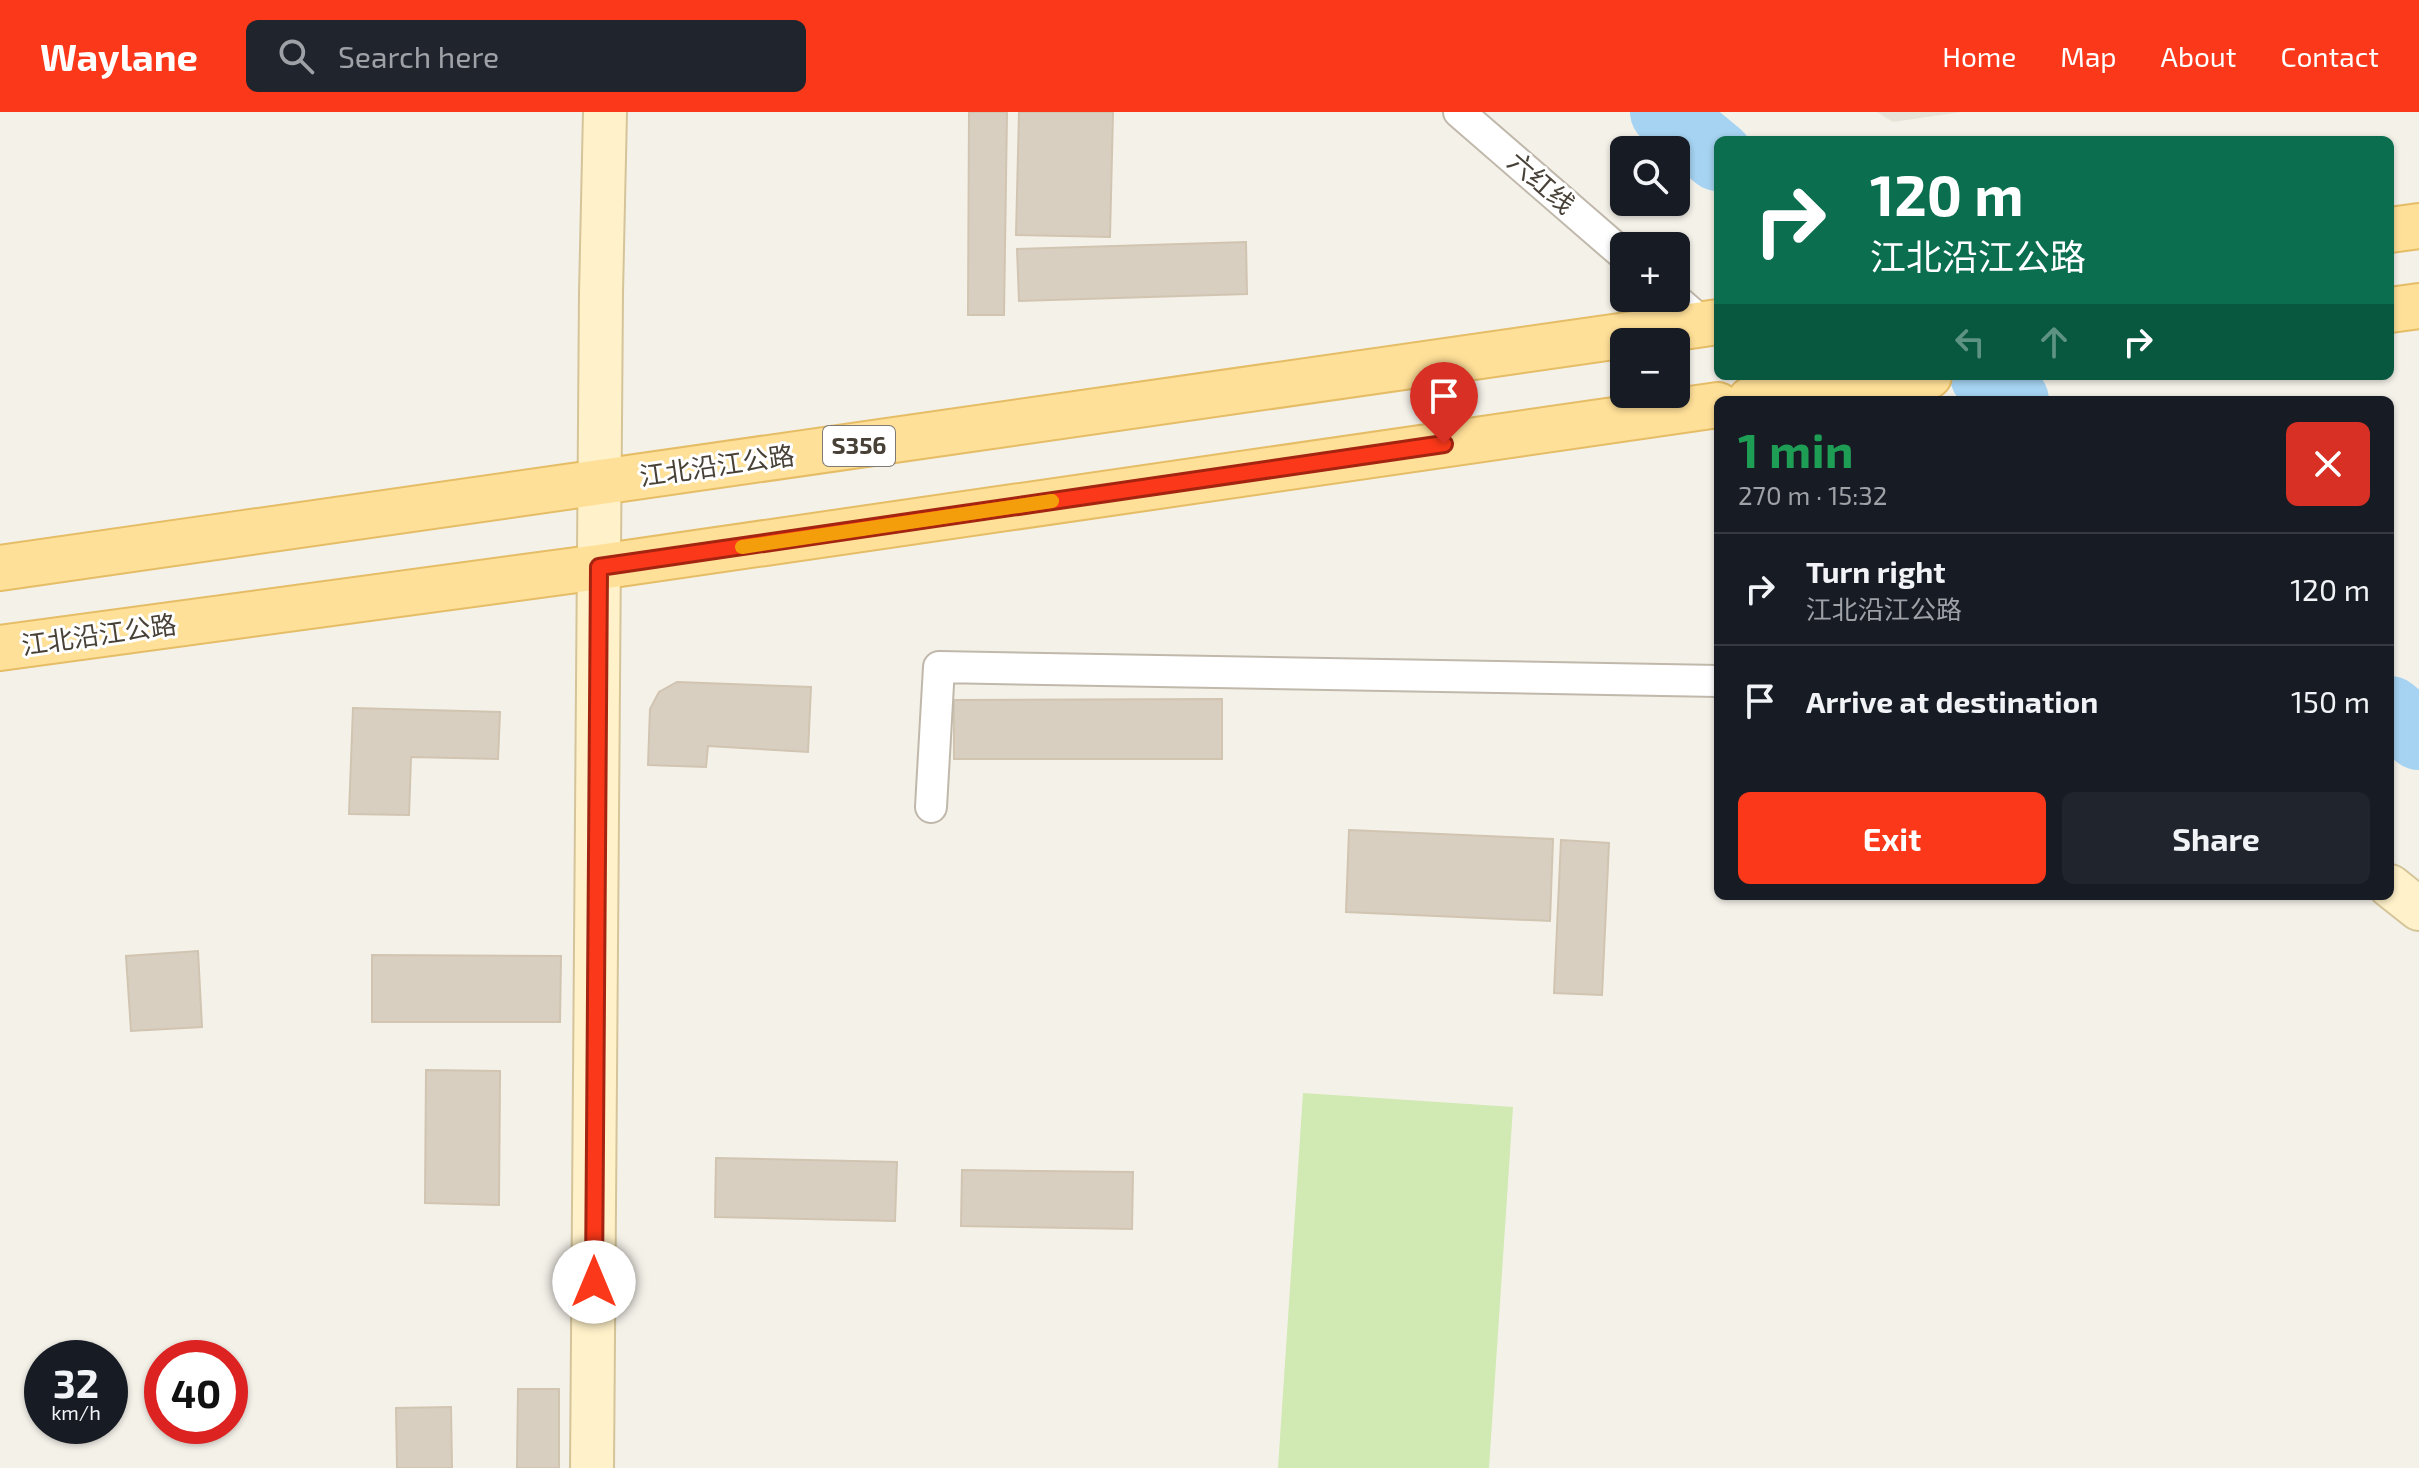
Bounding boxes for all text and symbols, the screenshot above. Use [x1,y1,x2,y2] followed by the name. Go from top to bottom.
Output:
[246,20,806,92] search box
[40,33,198,79] text: Waylane
[274,34,318,78] icon: search
[338,38,499,74] text: Search here
[1942,39,2016,73] text: Home
[2060,39,2117,73] text: Map
[2161,39,2236,73] text: About
[2280,39,2379,73] text: Contact
[1610,136,1690,408] map controls
[1610,136,1690,216] button: search
[1502,145,1582,219] street label: 六红线
[1870,160,2024,227] text: 120 m
[1738,168,1842,272] icon: right
[1610,232,1690,312] button: +
[1870,234,2086,277] text: 江北沿江公路
[1948,320,1992,364] icon: left
[2032,320,2076,364] icon: ahead
[2116,320,2160,364] icon: right
[1610,328,1690,408] button: −
[1410,362,1478,444] pin
[1422,374,1466,418] icon: arrive
[1738,420,1854,478] text: 1 min
[2286,422,2370,506] button: close
[823,426,895,466] road number: S356
[637,438,796,491] street label: 江北沿江公路
[1738,479,1887,510] text: 270 m · 15:32
[1806,553,1946,589] text: Turn right
[1738,567,1782,611] icon: right
[2290,571,2370,607] text: 120 m
[1806,593,1962,624] text: 江北沿江公路
[19,607,178,660] street label: 江北沿江公路
[1738,679,1782,723] icon: arrive
[1806,683,2098,719] text: Arrive at destination
[2291,683,2370,719] text: 150 m
[1738,792,2046,884] button: Exit
[2062,792,2370,884] button: Share
[552,1240,636,1324] position arrow
[144,1340,248,1444] speed limit sign: 40
[53,1358,99,1406] text: 32
[51,1400,101,1424] text: km/h

